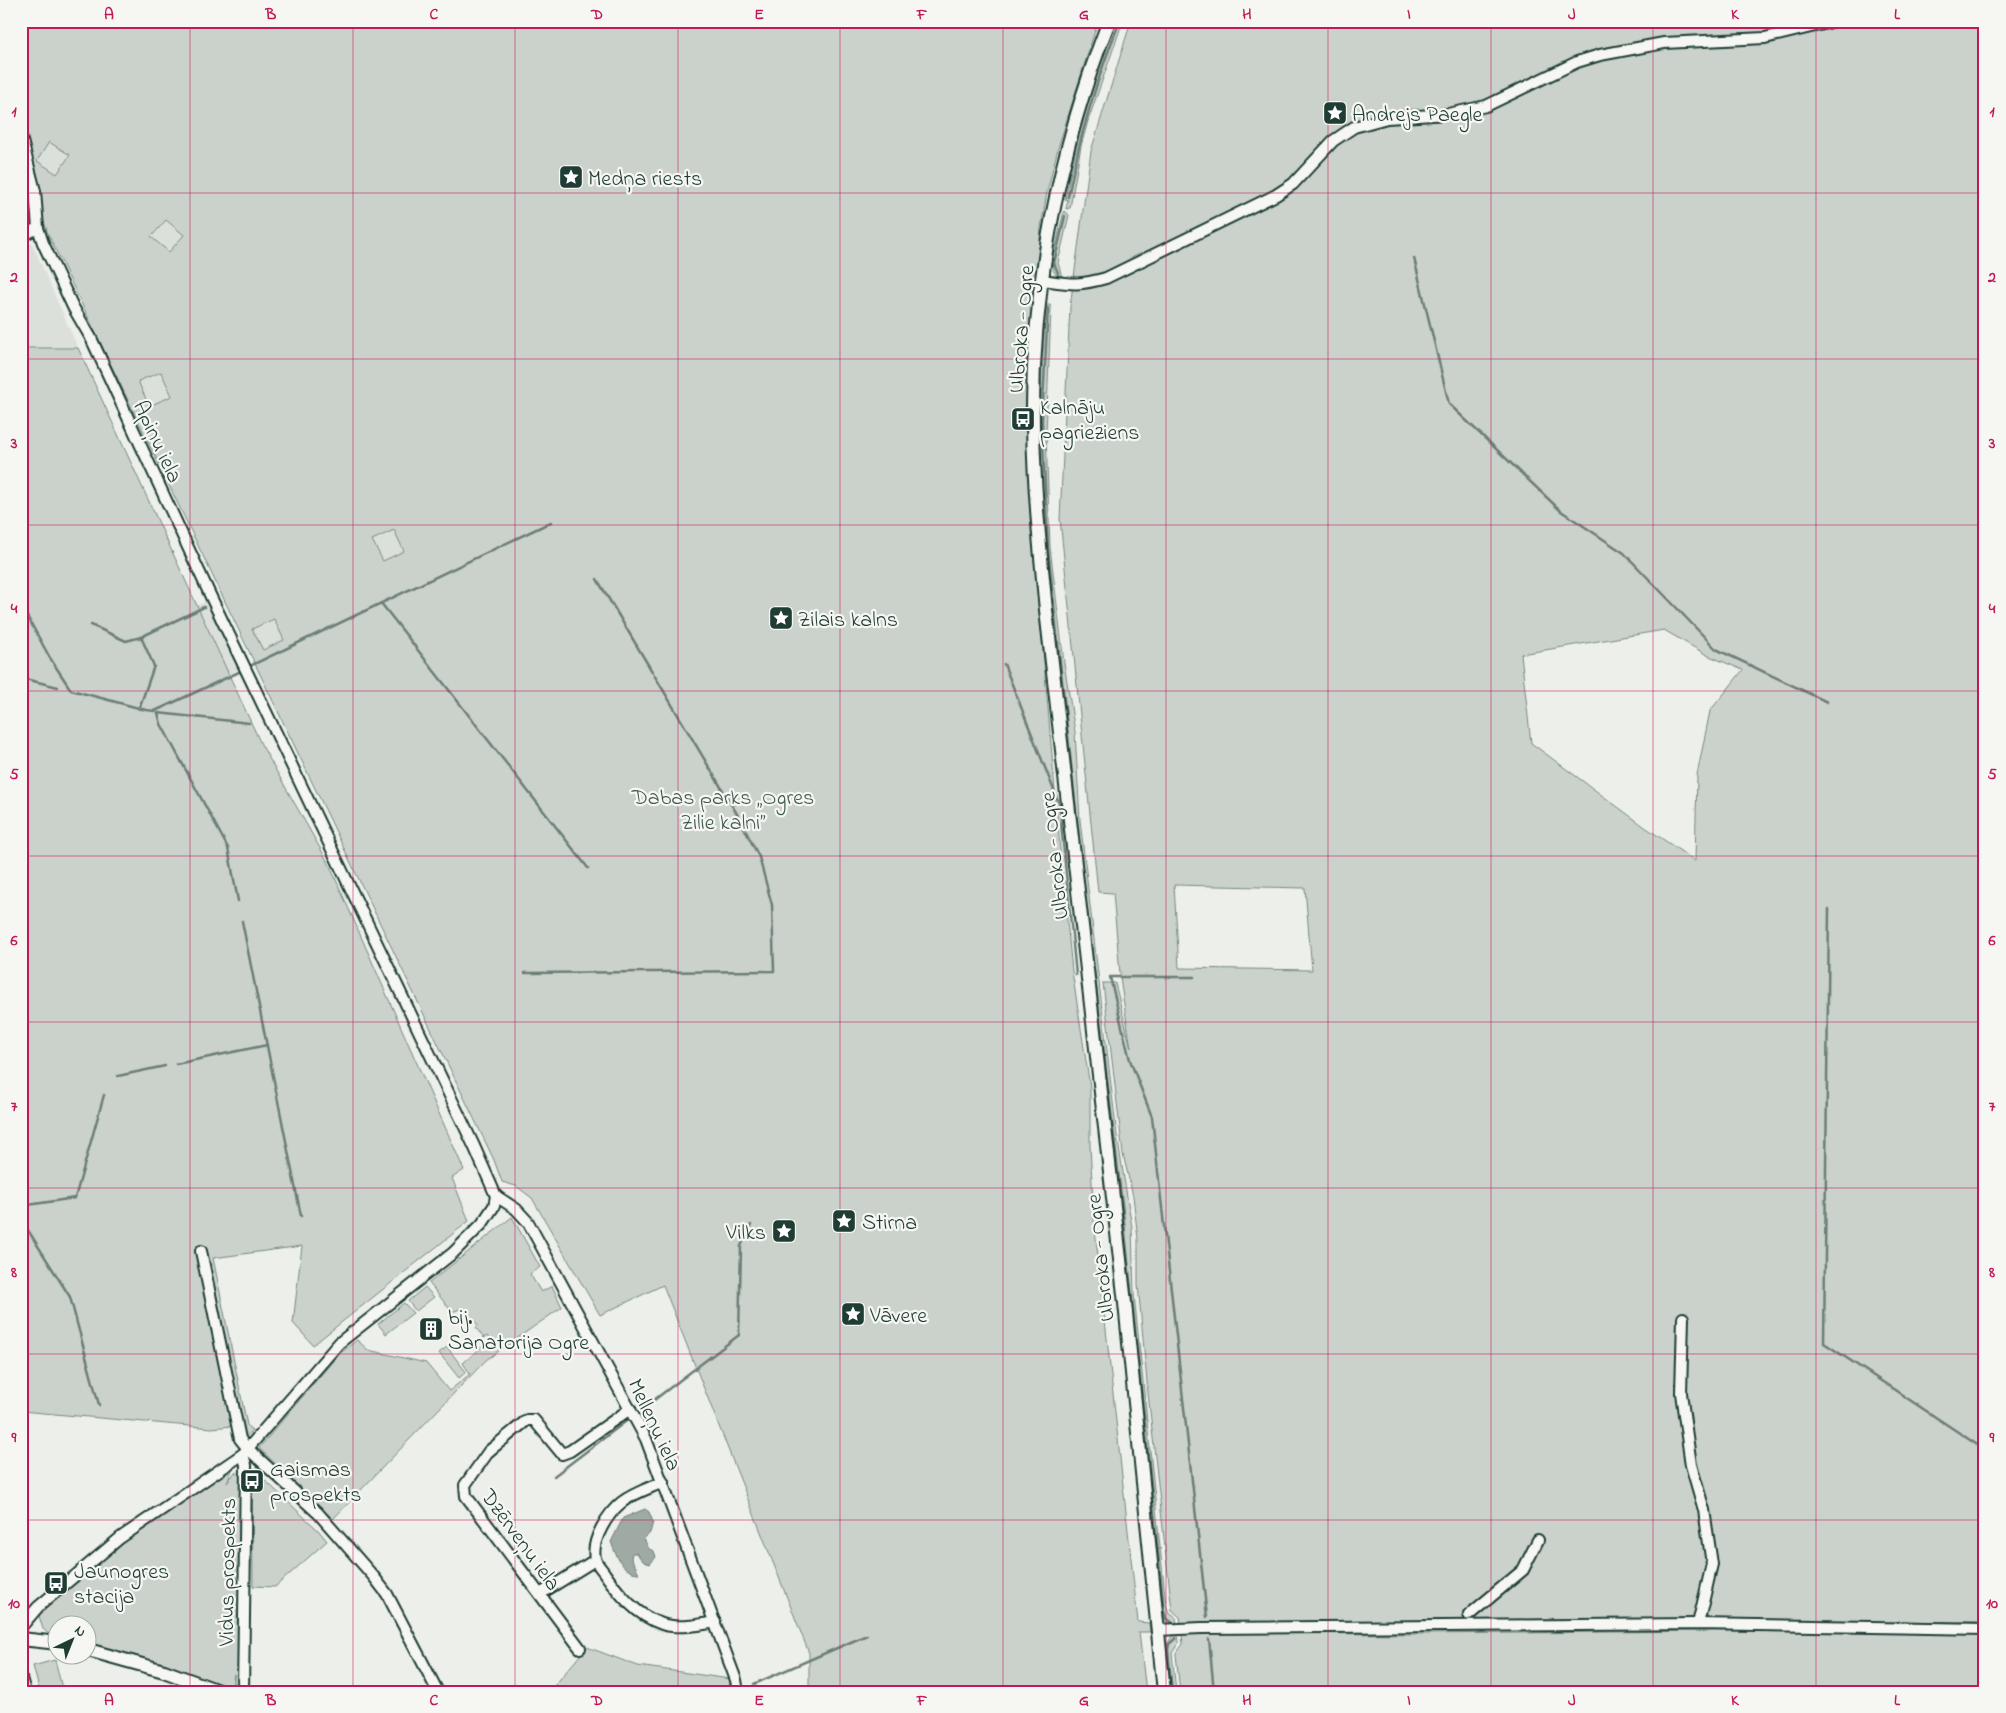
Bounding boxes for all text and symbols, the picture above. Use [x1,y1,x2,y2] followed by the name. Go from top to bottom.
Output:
[104,3,114,27] text: A
[265,3,277,27] text: B
[430,3,439,27] text: C
[590,3,603,27] text: D
[754,3,764,27] text: E
[916,3,928,27] text: F
[1079,3,1089,27] text: G
[1242,3,1252,27] text: H
[1407,3,1411,27] text: I
[1568,3,1576,27] text: J
[1731,3,1740,27] text: K
[1894,3,1901,27] text: L
[11,100,17,124] text: 1
[1322,100,1348,126] place icon: Andrejs Paegle
[1352,100,1482,133] place label: Andrejs Paegle
[1989,100,1995,124] text: 1
[558,164,584,190] place icon: Medņa riests
[588,164,702,196] place label: Medņa riests
[1001,264,1046,395] street label: Ulbroka - Ogre
[9,266,18,290] text: 2
[1987,266,1996,290] text: 2
[1040,393,1139,451] place label: Kalnāju pagrieziens
[123,396,189,489] street label: Apiņu iela
[1010,406,1036,432] bus stop icon: Kalnāju pagrieziens
[10,432,18,456] text: 3
[1988,432,1996,456] text: 3
[10,597,18,621] text: 4
[1988,597,1996,621] text: 4
[768,605,794,631] place icon: Zilais kalns
[798,605,898,637] place label: Zilais kalns
[9,763,19,787] text: 5
[1987,763,1997,787] text: 5
[631,783,814,840] park label: Dabas parks „Ogres Zilie kalni”
[1033,790,1080,921] street label: Ulbroka - Ogre
[9,929,18,953] text: 6
[1987,929,1996,953] text: 6
[11,1095,18,1119] text: 7
[1989,1095,1996,1119] text: 7
[1079,1192,1126,1323] street label: Ulbroka - Ogre
[831,1208,857,1234] place icon: Stirna
[862,1208,917,1240] place label: Stirna
[725,1218,766,1250] place label: Vilks
[771,1218,797,1244] place icon: Vilks
[10,1261,17,1285] text: 8
[1988,1261,1995,1285] text: 8
[840,1301,866,1327] place icon: Vāvere
[869,1301,927,1333] place label: Vāvere
[448,1303,589,1361] place label: bij. Sanatorija Ogre
[418,1316,444,1342] building icon: bij. Sanatorija Ogre
[618,1374,689,1477] street label: Melleņu iela
[11,1426,17,1450] text: 9
[1989,1426,1995,1450] text: 9
[270,1455,361,1512] place label: Gaismas prospekts
[239,1468,265,1494] bus stop icon: Gaismas prospekts
[471,1482,568,1598] street label: Dzērveņu iela
[212,1498,246,1648] street label: Vidus prospekts
[74,1557,169,1614] place label: Jaunogres stacija
[43,1570,69,1596] bus stop icon: Jaunogres stacija
[8,1592,20,1616] text: 10
[1986,1592,1998,1616] text: 10
[48,1616,98,1666] north arrow
[69,1621,90,1642] text: N
[104,1689,114,1713] text: A
[265,1689,277,1713] text: B
[430,1689,439,1713] text: C
[590,1689,603,1713] text: D
[754,1689,764,1713] text: E
[916,1689,928,1713] text: F
[1079,1689,1089,1713] text: G
[1242,1689,1252,1713] text: H
[1407,1689,1411,1713] text: I
[1568,1689,1576,1713] text: J
[1731,1689,1740,1713] text: K
[1894,1689,1901,1713] text: L

